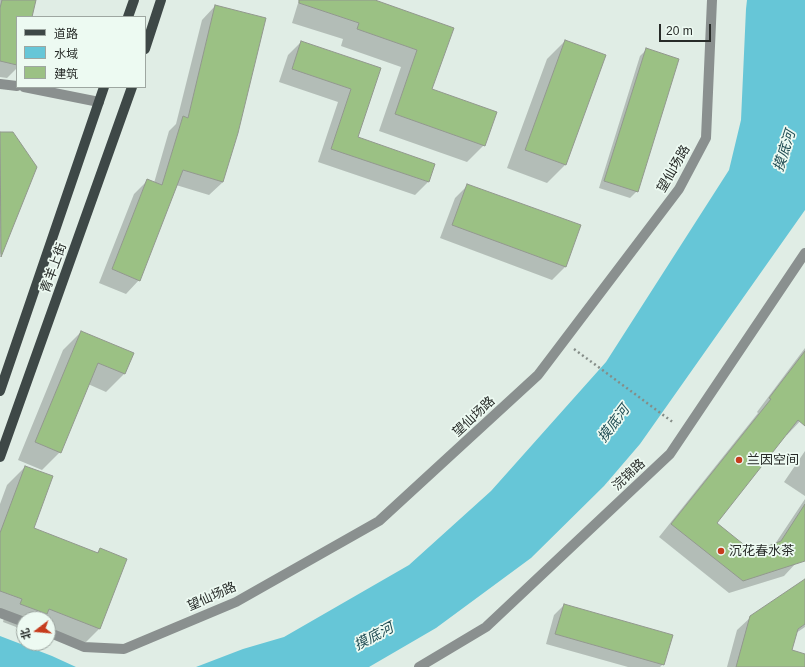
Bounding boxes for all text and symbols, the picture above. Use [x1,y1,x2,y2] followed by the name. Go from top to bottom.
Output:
[16,16,146,88] legend
[661,16,713,42] scale bar
[666,24,693,38] text: 20 m
[54,27,78,41] text: 道路
[54,47,78,61] text: 水域
[54,67,78,81] text: 建筑
[771,128,799,174] water label: 摸底河
[654,143,694,195] street label: 望仙场路
[38,241,70,295] street label: 青羊上街
[450,394,498,440] street label: 望仙场路
[595,402,633,446] water label: 摸底河
[747,452,799,468] place label: 兰因空间
[734,455,744,465] marker: 兰因空间
[609,456,649,494] street label: 浣锦路
[729,543,794,559] place label: 沉花春水茶
[716,546,726,556] marker: 沉花春水茶
[185,579,239,615] street label: 望仙场路
[16,611,56,651] north arrow
[352,620,396,654] water label: 摸底河
[18,627,33,641] text: 北

